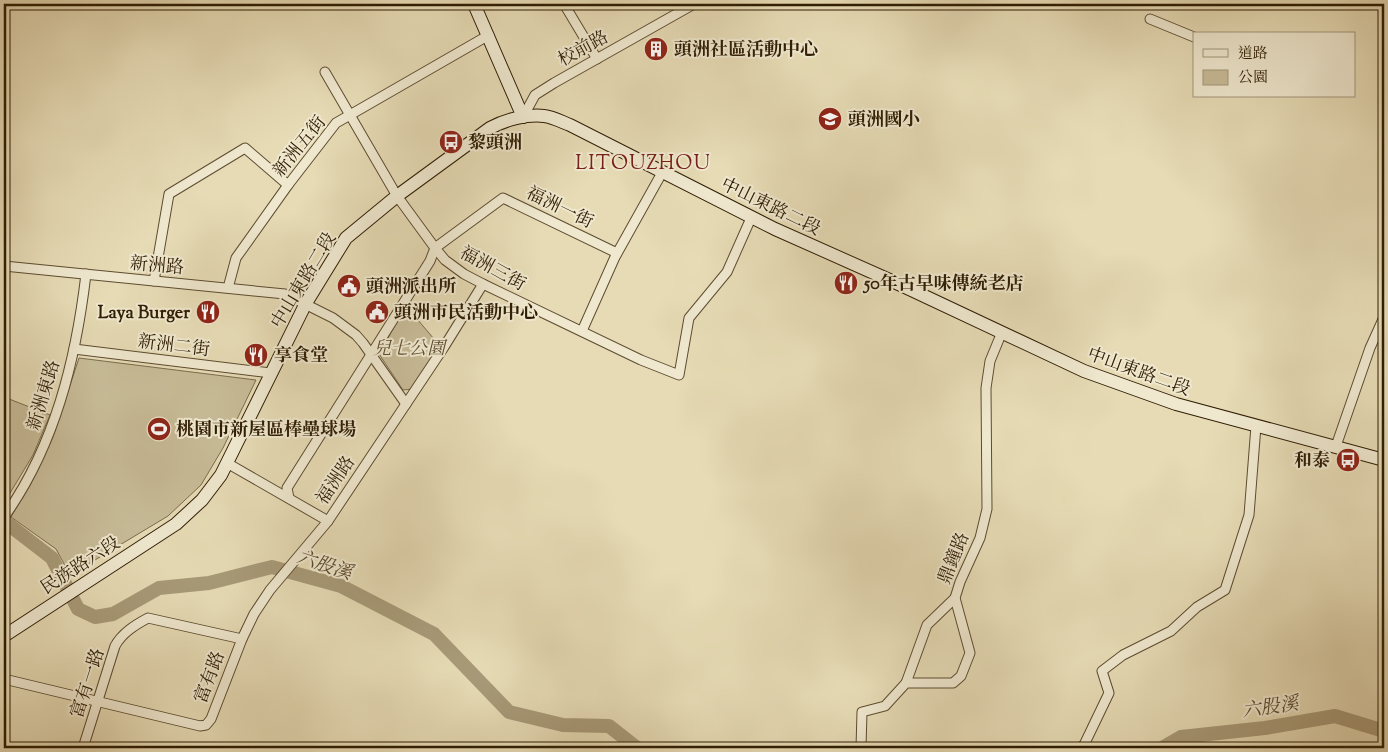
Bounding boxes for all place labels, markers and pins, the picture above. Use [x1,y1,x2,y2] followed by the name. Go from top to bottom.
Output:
[643,36,669,62] building icon: 頭洲社區活動中心
[674,38,818,64] place label: 頭洲社區活動中心
[817,106,843,132] school or university icon: 頭洲國小
[848,108,920,134] place label: 頭洲國小
[438,129,464,155] bus stop icon: 黎頭洲
[468,131,522,157] place label: 黎頭洲
[833,270,859,296] restaurant icon: 50年古早味傳統老店
[862,272,1024,298] place label: 50年古早味傳統老店
[336,273,362,299] public building icon: 頭洲派出所
[366,275,457,301] place label: 頭洲派出所
[195,299,221,325] restaurant icon: Laya Burger
[364,299,390,325] public building icon: 頭洲市民活動中心
[98,301,190,327] place label: Laya Burger
[394,301,538,327] place label: 頭洲市民活動中心
[243,342,269,368] restaurant icon: 享食堂
[274,344,328,370] place label: 享食堂
[146,416,172,442] sports icon: 桃園市新屋區棒壘球場
[176,418,356,444] place label: 桃園市新屋區棒壘球場
[1335,447,1361,473] bus stop icon: 和泰
[1294,449,1330,475] place label: 和泰

